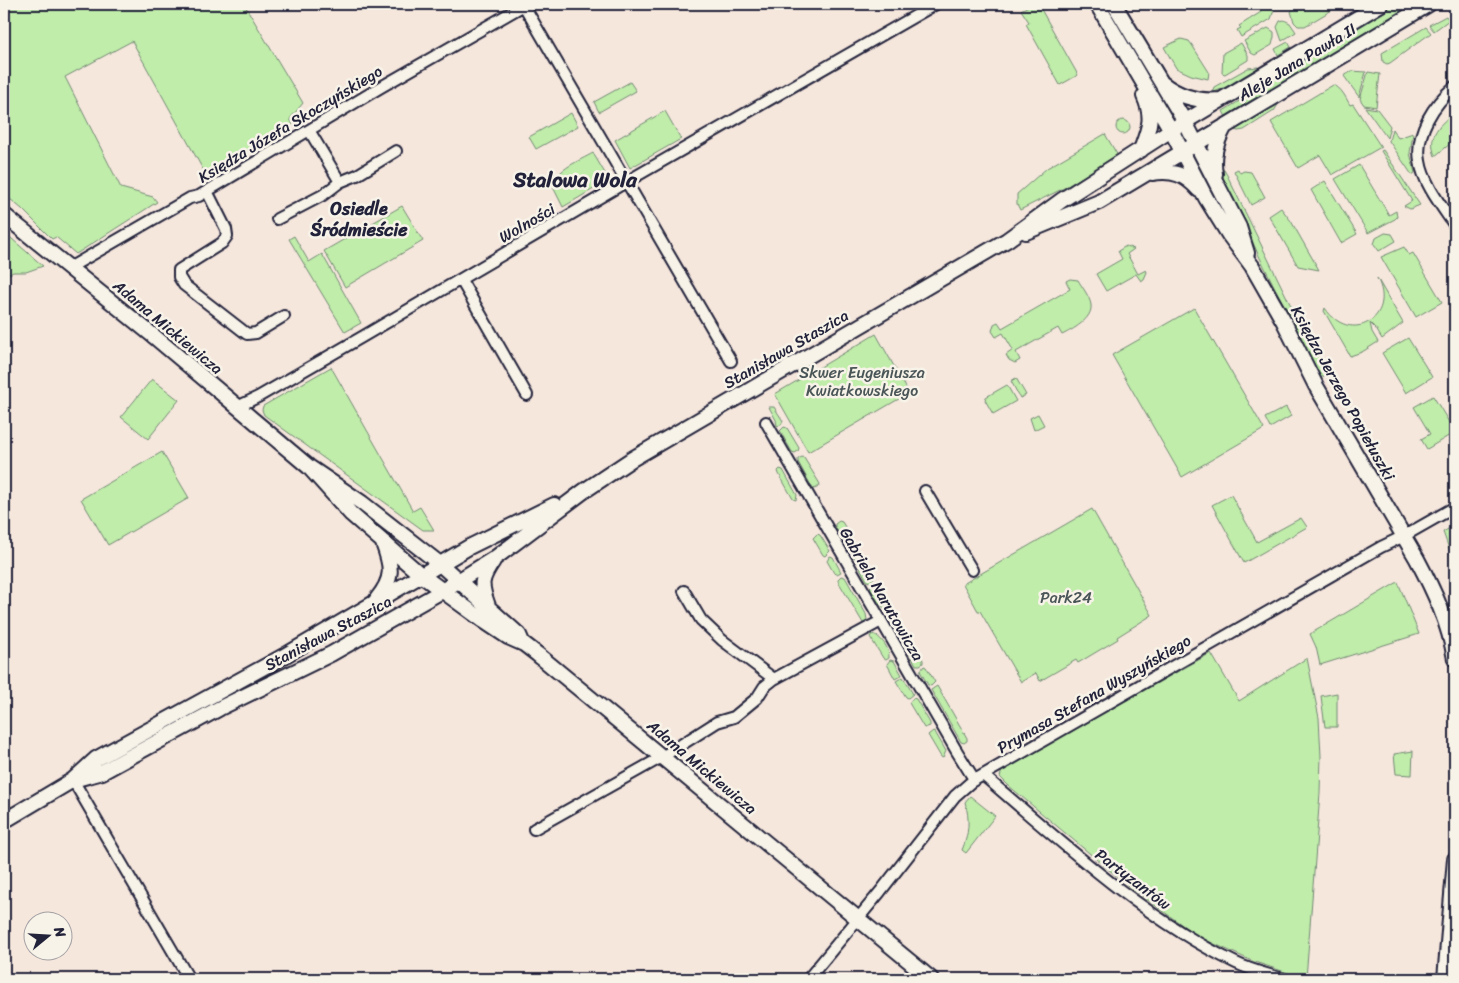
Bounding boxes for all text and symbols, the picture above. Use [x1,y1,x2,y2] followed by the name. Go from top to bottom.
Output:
[1231,15,1362,110] street label: Aleje Jana Pawła II
[192,57,388,191] street label: Księdza Józefa Skoczyńskiego
[512,161,638,199] district label: Stalowa Wola
[310,193,408,246] district label: Osiedle Śródmieście
[493,195,561,251] street label: Wolności
[105,271,230,382] street label: Adama Mickiewicza
[1283,300,1404,486] street label: Księdza Jerzego Popiełuszki
[718,301,854,397] street label: Stanisława Staszica
[799,358,925,405] park label: Skwer Eugeniusza Kwiatkowskiego
[832,521,932,667] street label: Gabriela Narutowicza
[1040,583,1092,612] park label: Park24
[259,587,397,679] street label: Stanisława Staszica
[991,626,1197,762] street label: Prymasa Stefana Wyszyńskiego
[639,711,764,822] street label: Adama Mickiewicza
[1089,841,1178,918] street label: Partyzantów
[22,910,72,960] north arrow
[46,923,73,941] text: N

